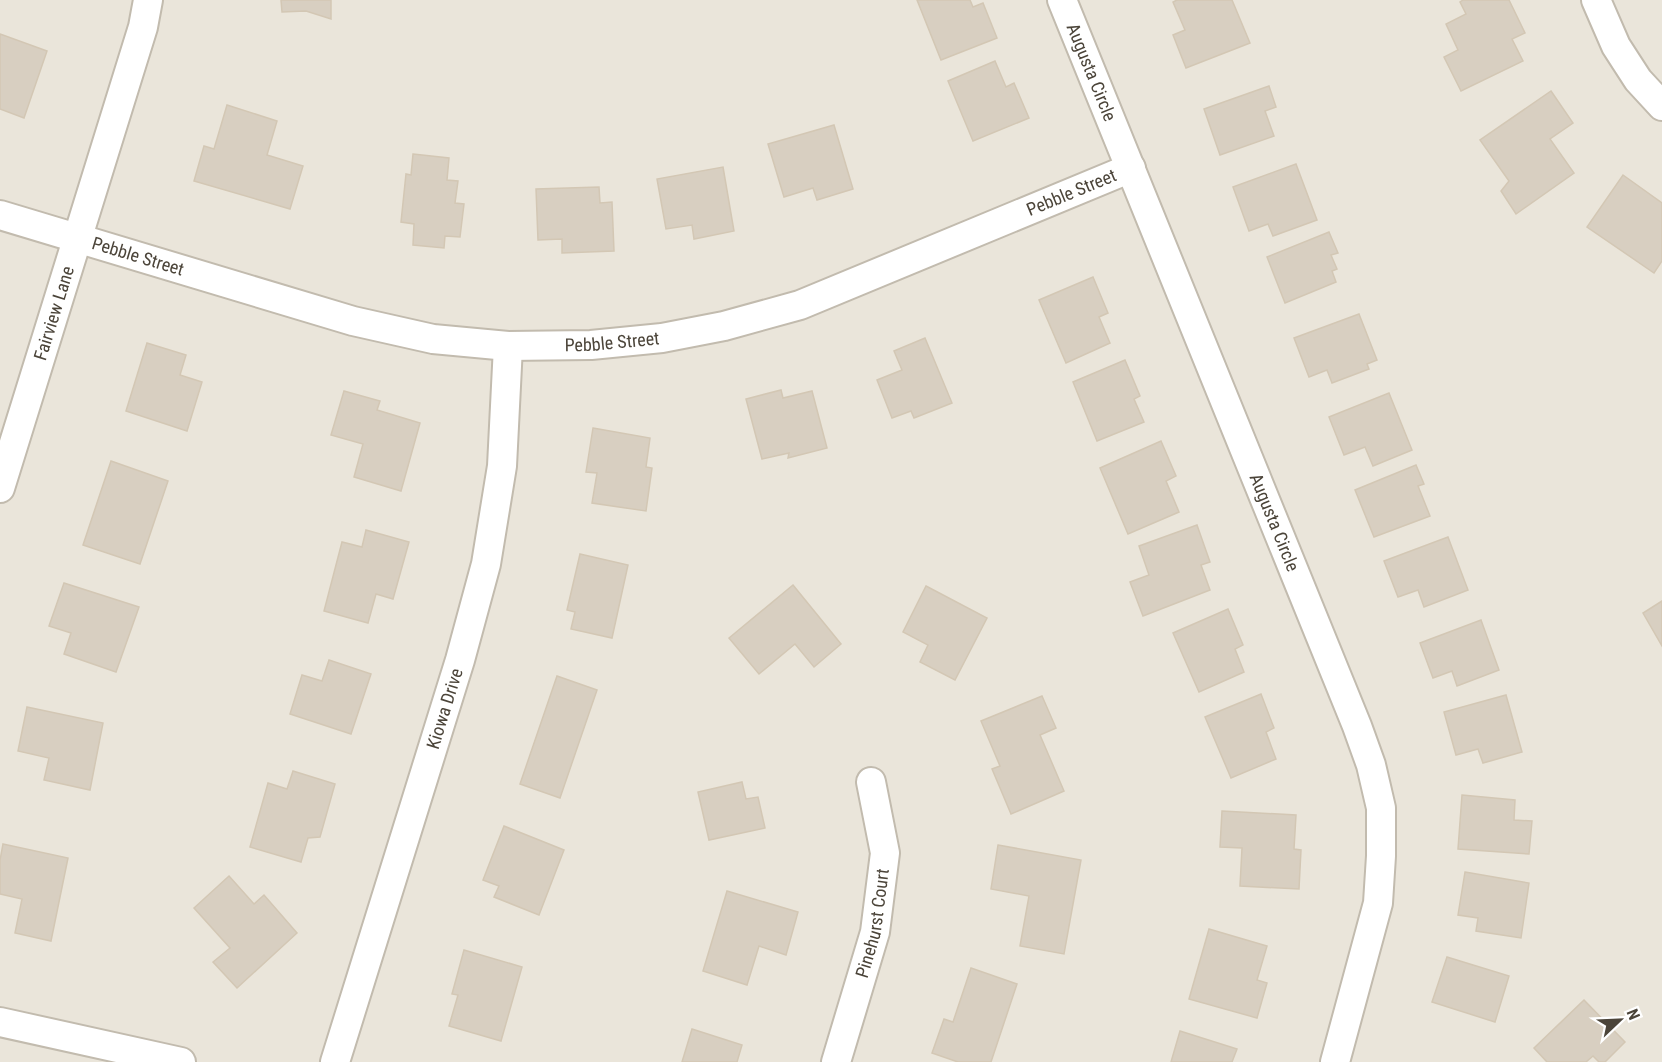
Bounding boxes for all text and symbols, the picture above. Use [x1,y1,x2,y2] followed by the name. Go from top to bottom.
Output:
[1063,20,1121,124] street label: Augusta Circle
[1023,164,1119,220] street label: Pebble Street
[90,232,187,280] street label: Pebble Street
[29,264,78,363] street label: Fairview Lane
[564,327,660,355] street label: Pebble Street
[1246,470,1304,574] street label: Augusta Circle
[422,666,467,751] street label: Kiowa Drive
[851,867,893,980] street label: Pinehurst Court
[1590,990,1650,1050] north arrow
[1623,1006,1644,1023] text: N

